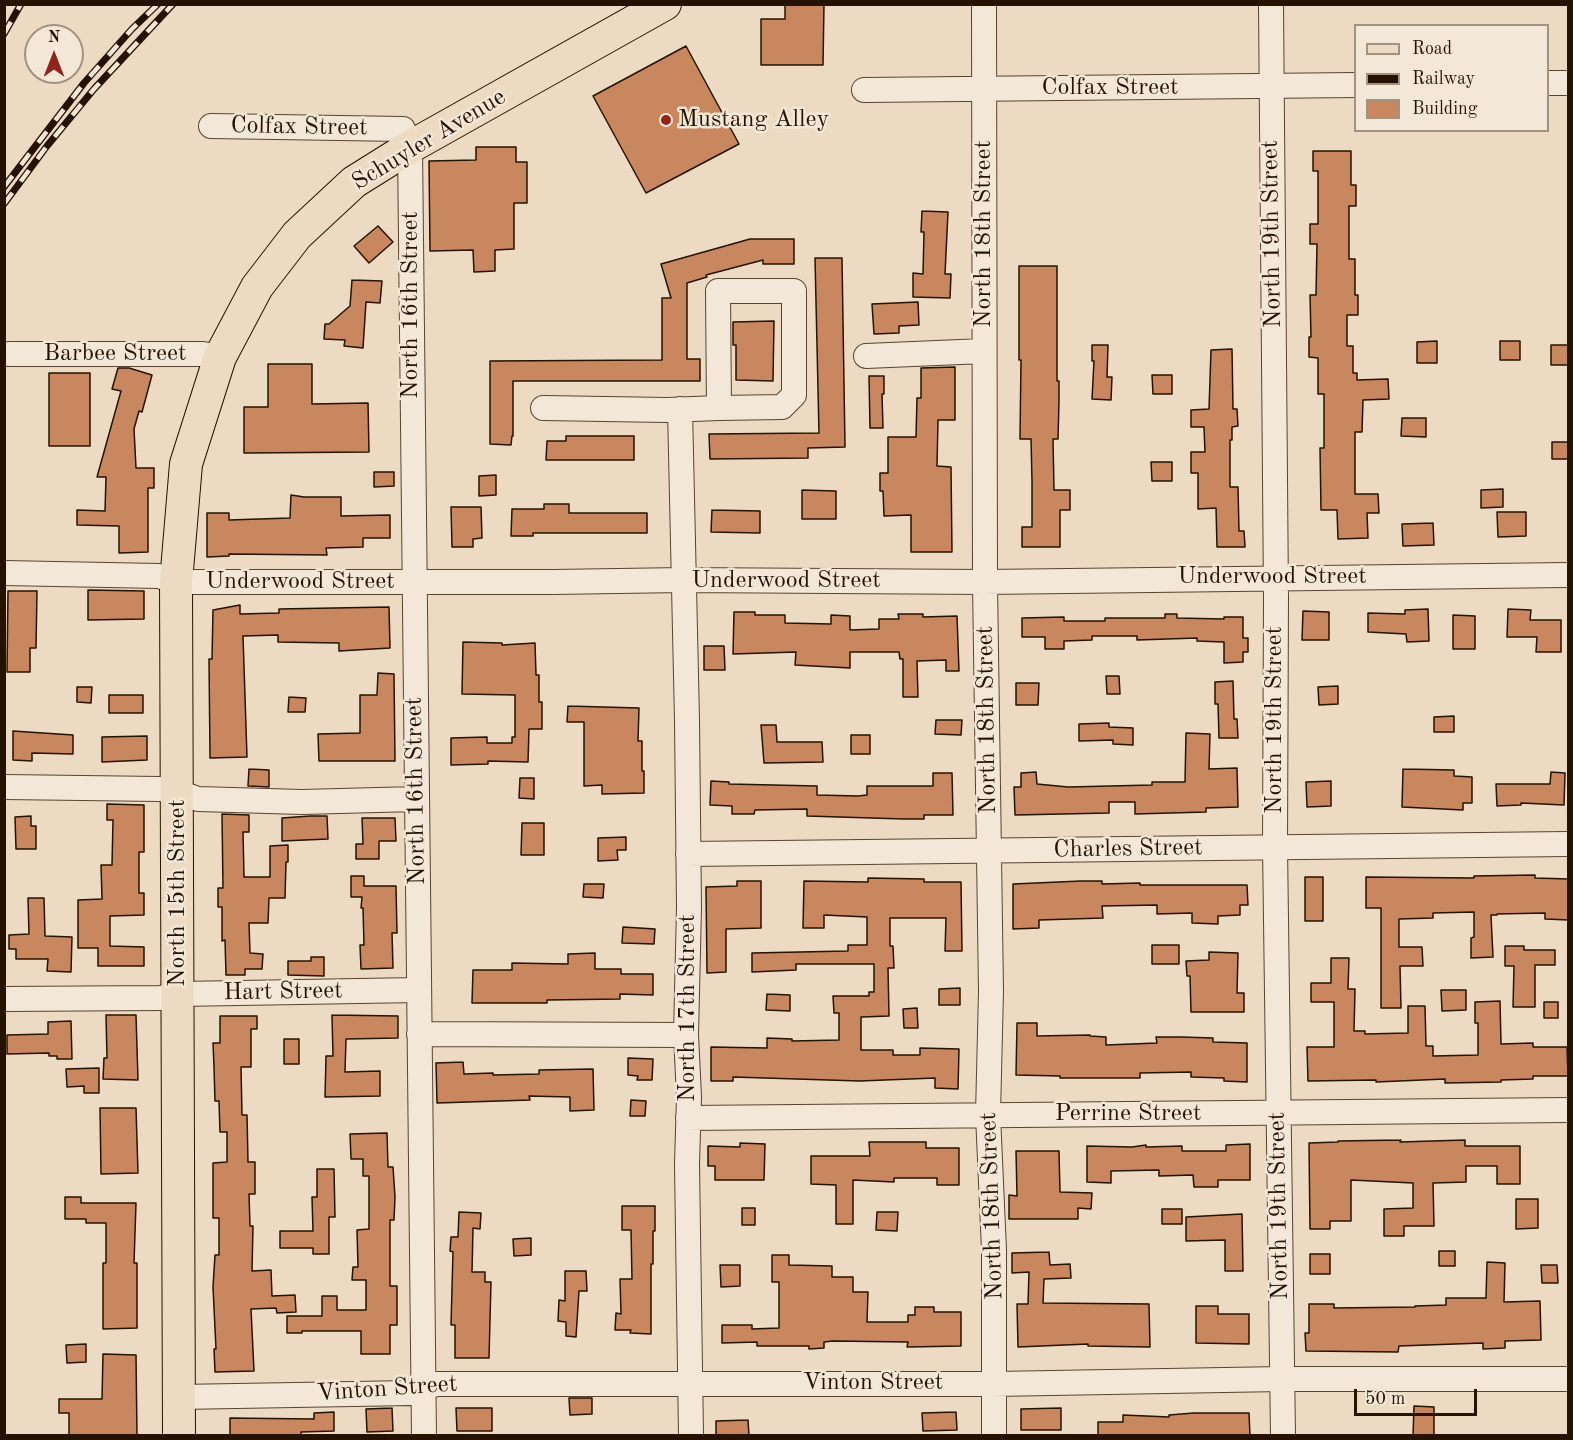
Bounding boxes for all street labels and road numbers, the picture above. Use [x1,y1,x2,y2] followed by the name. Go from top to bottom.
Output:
[1041,74,1179,102] street label: Colfax Street
[347,83,511,197] street label: Schuyler Avenue
[230,111,368,143] street label: Colfax Street
[970,140,998,328] street label: North 18th Street
[1256,140,1288,328] street label: North 19th Street
[397,211,425,399] street label: North 16th Street
[44,340,186,368] street label: Barbee Street
[1177,563,1367,591] street label: Underwood Street
[691,567,881,595] street label: Underwood Street
[205,568,395,596] street label: Underwood Street
[971,626,1003,814] street label: North 18th Street
[1261,626,1289,814] street label: North 19th Street
[400,697,432,885] street label: North 16th Street
[164,799,192,987] street label: North 15th Street
[1053,833,1203,865] street label: Charles Street
[674,914,702,1102] street label: North 17th Street
[223,977,343,1007] street label: Hart Street
[1055,1100,1201,1128] street label: Perrine Street
[974,1112,1010,1300] street label: North 18th Street
[1263,1112,1295,1300] street label: North 19th Street
[803,1369,943,1397] street label: Vinton Street
[316,1370,458,1408] street label: Vinton Street

